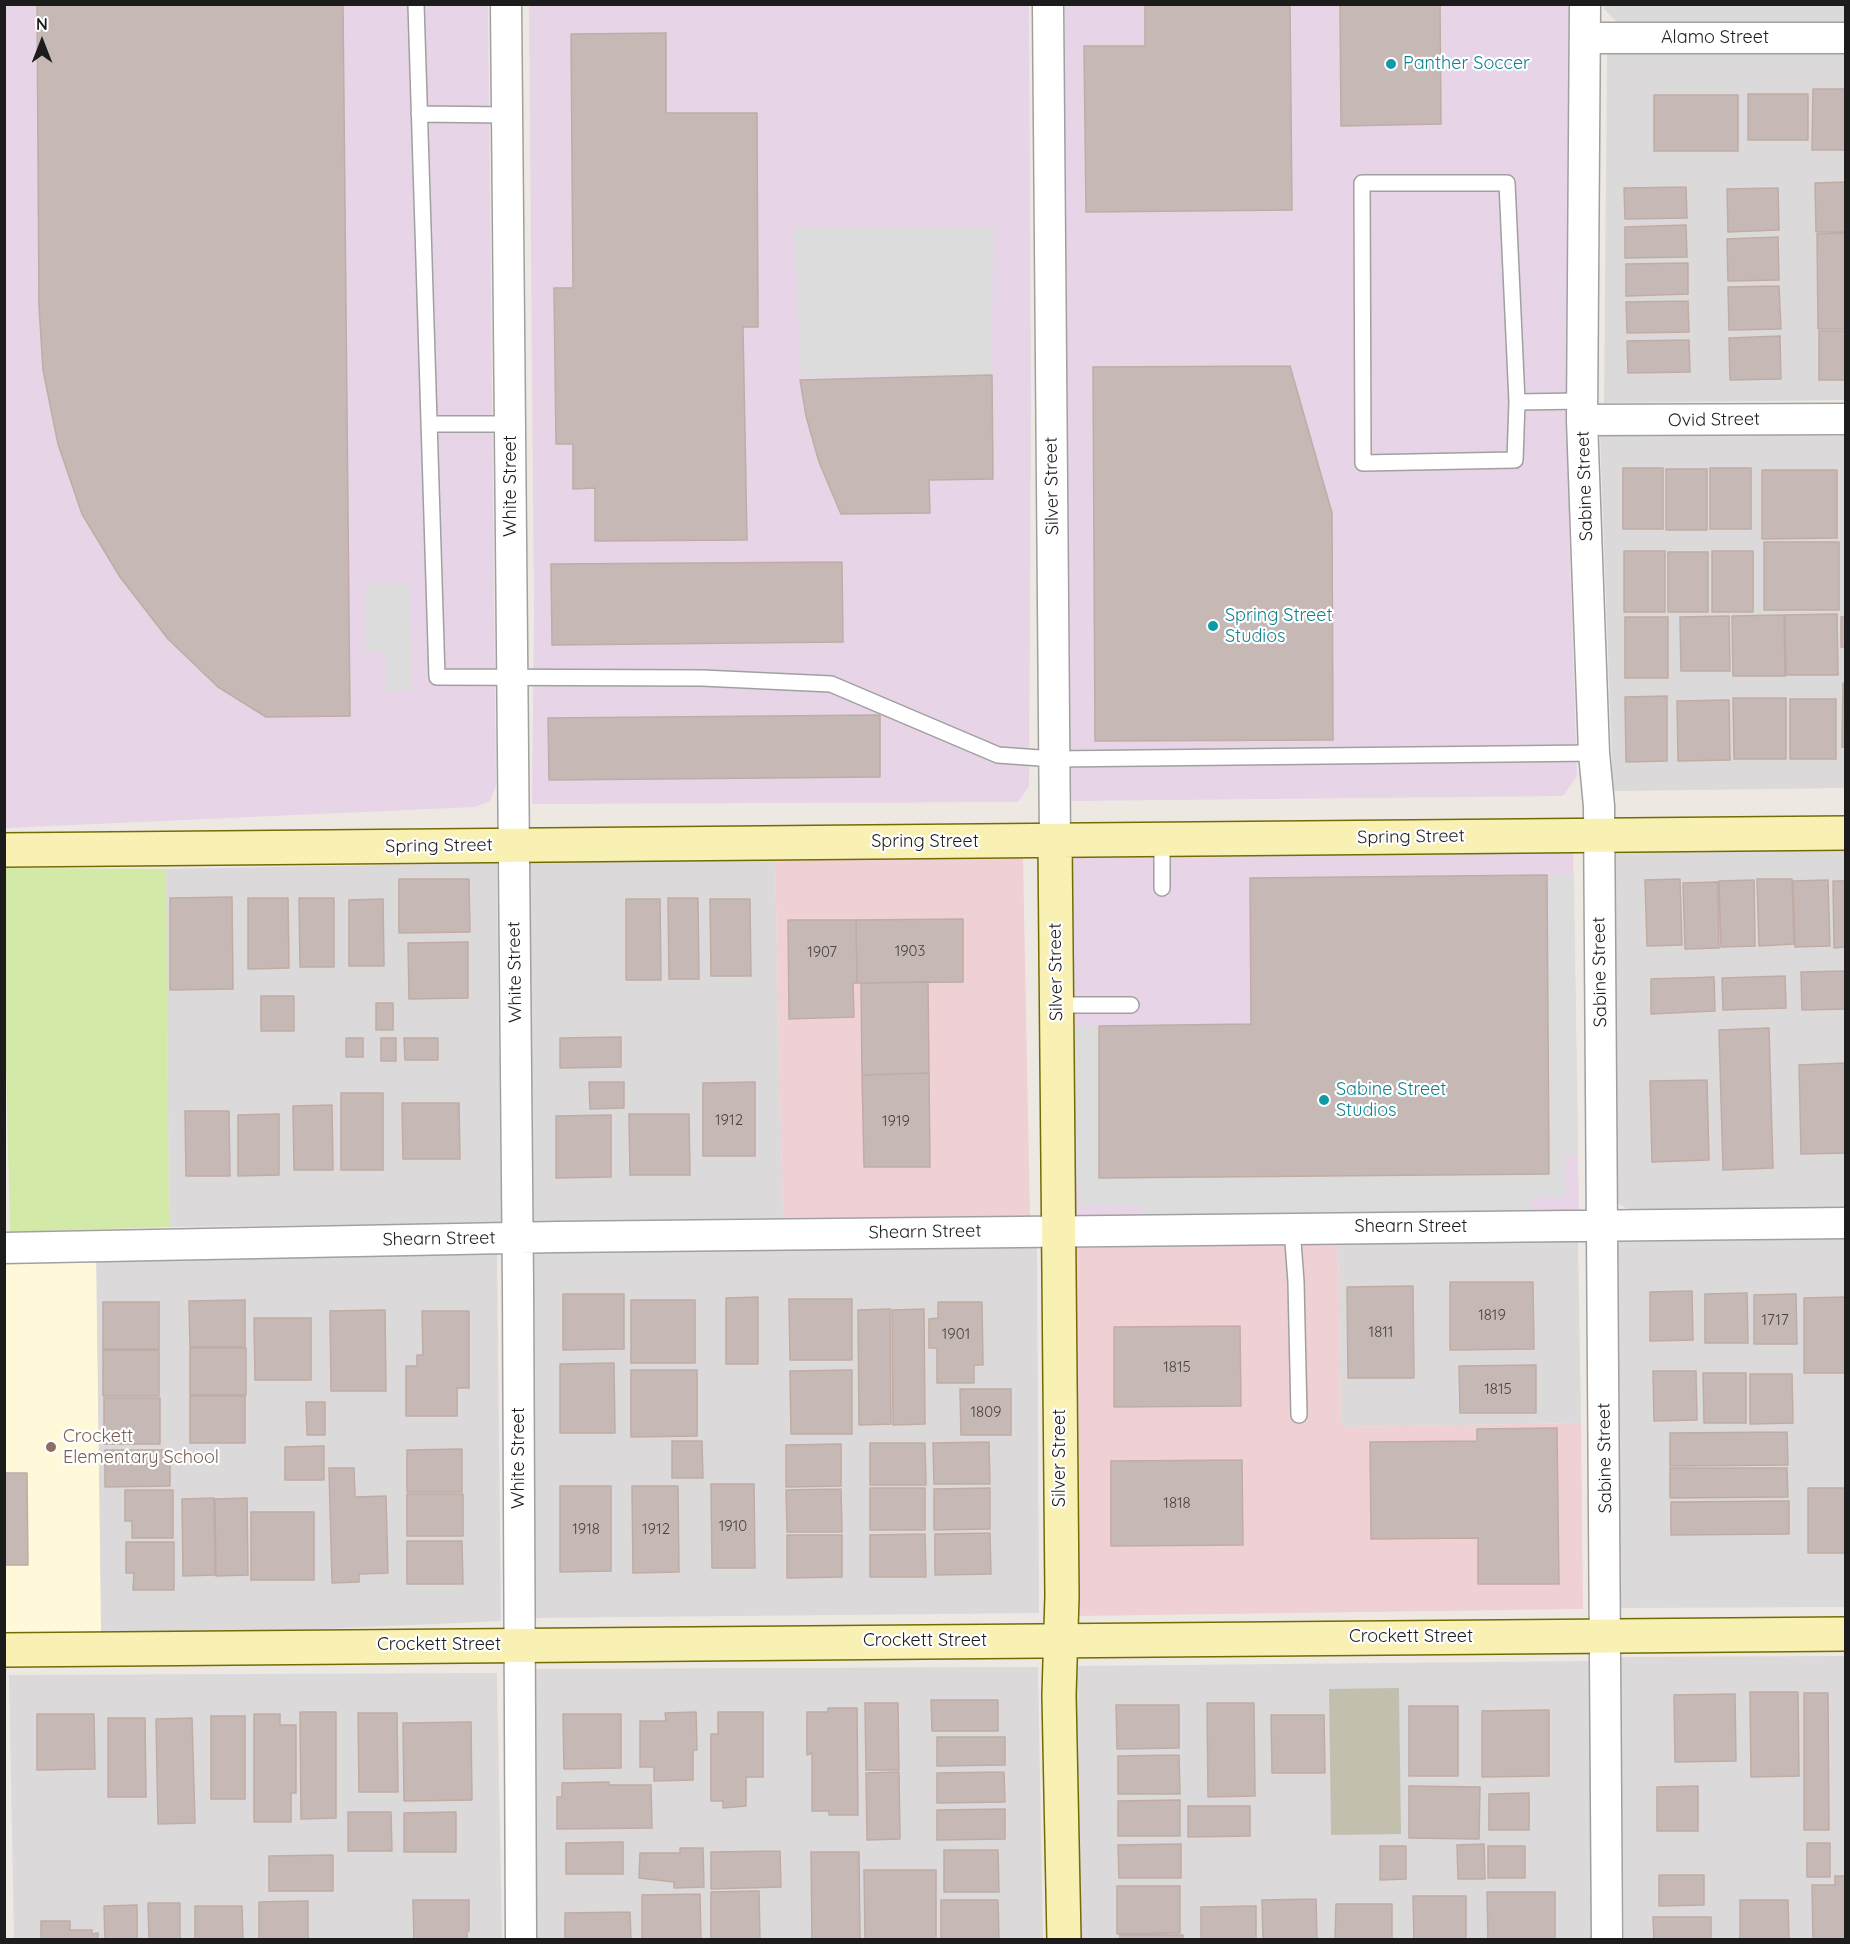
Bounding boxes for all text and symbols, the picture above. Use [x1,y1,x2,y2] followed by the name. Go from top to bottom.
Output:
[12,12,72,72] north arrow
[36,14,48,34] text: N
[1661,27,1769,49] street label: Alamo Street
[1403,53,1530,75] place label: Panther Soccer
[1384,57,1398,71] marker: Panther Soccer
[1668,408,1760,432] street label: Ovid Street
[1572,430,1598,542] street label: Sabine Street
[500,435,522,537] street label: White Street
[1040,437,1064,535] street label: Silver Street
[1225,605,1333,648] place label: Spring Street Studios
[1206,619,1220,633] marker: Spring Street Studios
[1357,825,1465,849] street label: Spring Street
[871,831,979,853] street label: Spring Street
[385,834,493,858] street label: Spring Street
[1588,917,1612,1027] street label: Sabine Street
[503,921,527,1023] street label: White Street
[1044,923,1068,1021] street label: Silver Street
[895,942,925,960] house number: 1903
[807,943,837,961] house number: 1907
[1336,1079,1446,1122] place label: Sabine Street Studios
[1317,1093,1331,1107] marker: Sabine Street Studios
[715,1111,743,1129] house number: 1912
[882,1112,910,1130] house number: 1919
[1355,1216,1467,1238] street label: Shearn Street
[868,1220,982,1244] street label: Shearn Street
[382,1227,496,1251] street label: Shearn Street
[1478,1306,1506,1324] house number: 1819
[1761,1311,1789,1329] house number: 1717
[1369,1323,1393,1341] house number: 1811
[942,1325,970,1343] house number: 1901
[1163,1358,1191,1376] house number: 1815
[1484,1380,1512,1398] house number: 1815
[971,1403,1001,1421] house number: 1809
[1593,1403,1617,1513] street label: Sabine Street
[508,1407,530,1509] street label: White Street
[1049,1409,1071,1507] street label: Silver Street
[63,1426,219,1468] place label: Crockett Elementary School
[44,1440,58,1454] marker: Crockett Elementary School
[1163,1494,1191,1512] house number: 1818
[719,1517,747,1535] house number: 1910
[572,1520,600,1538] house number: 1918
[642,1520,670,1538] house number: 1912
[1349,1626,1473,1648] street label: Crockett Street
[863,1630,987,1652] street label: Crockett Street
[377,1634,501,1656] street label: Crockett Street

